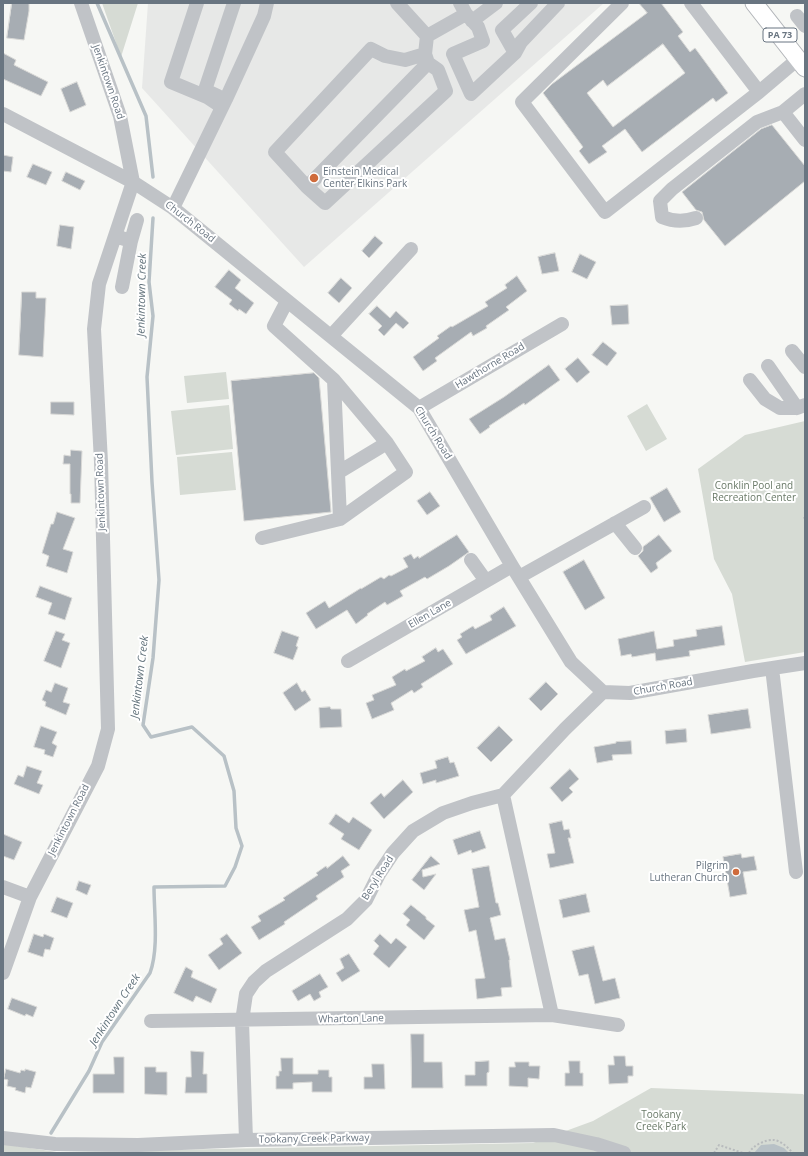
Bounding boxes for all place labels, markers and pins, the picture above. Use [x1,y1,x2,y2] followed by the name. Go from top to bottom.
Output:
[323,166,407,190] place label: Einstein Medical Center Elkins Park
[308,172,320,184] marker: Einstein Medical Center Elkins Park
[649,860,728,884] place label: Pilgrim Lutheran Church
[731,867,741,877] marker: Pilgrim Lutheran Church

